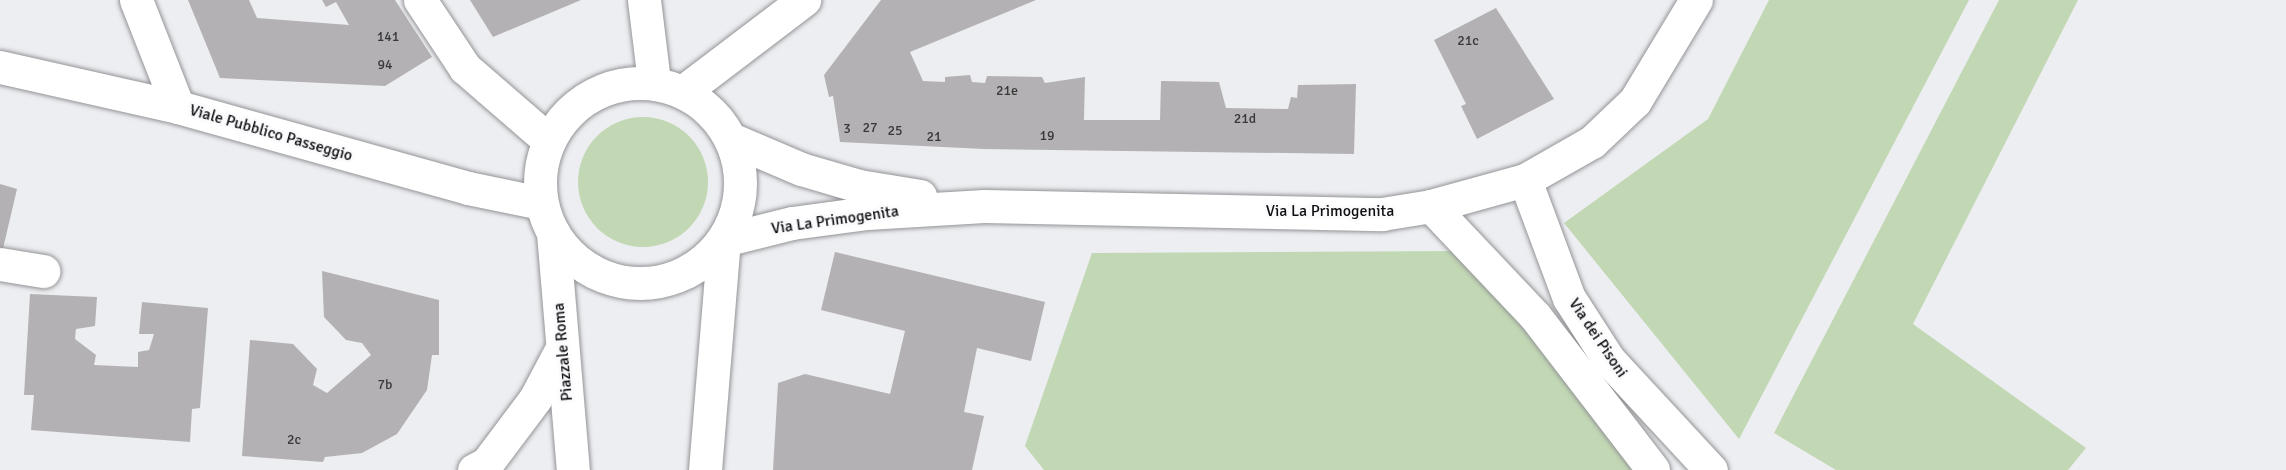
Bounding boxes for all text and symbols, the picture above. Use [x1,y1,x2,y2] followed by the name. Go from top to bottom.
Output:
[377,29,399,45] house number: 141
[1457,33,1479,49] house number: 21c
[377,57,393,73] house number: 94
[996,83,1018,99] house number: 21e
[187,101,355,165] street label: Viale Pubblico Passeggio
[1234,111,1256,127] house number: 21d
[862,120,878,136] house number: 27
[843,121,851,137] house number: 3
[887,123,903,139] house number: 25
[1039,128,1055,144] house number: 19
[926,129,942,145] house number: 21
[1266,201,1394,221] street label: Via La Primogenita
[770,202,900,238] street label: Via La Primogenita
[1565,295,1631,381] street label: Via dei Pisoni
[549,302,577,402] street label: Piazzale Roma
[378,377,392,393] house number: 7b
[287,432,301,448] house number: 2c

